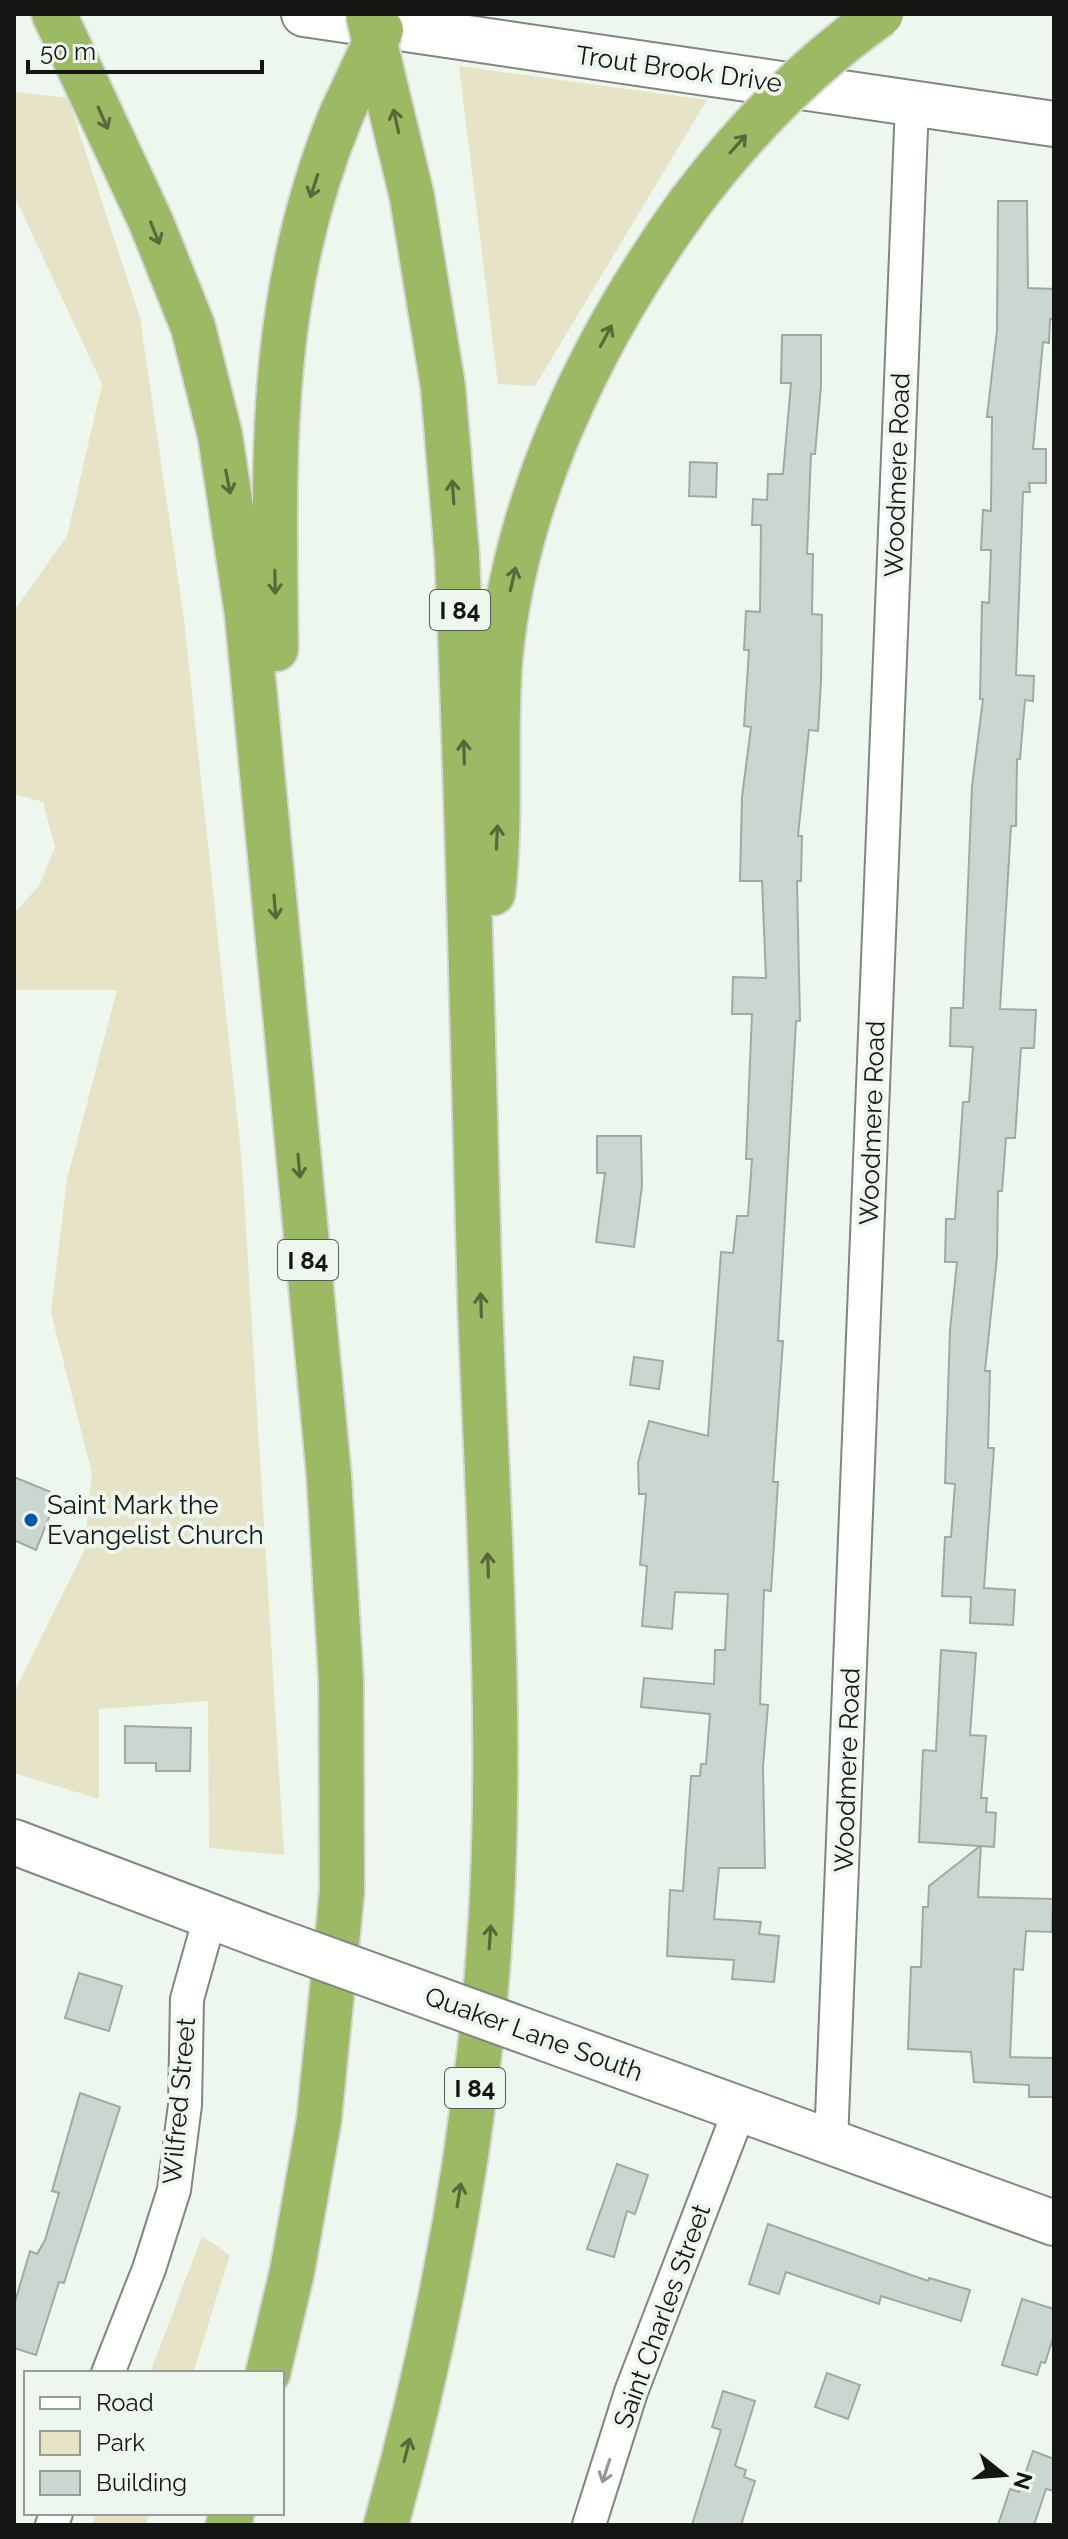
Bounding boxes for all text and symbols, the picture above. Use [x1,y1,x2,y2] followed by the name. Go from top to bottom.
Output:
[28,24,262,74] scale bar
[40,37,96,66] text: 50 m
[574,40,784,98] street label: Trout Brook Drive
[97,105,112,129] one-way arrow
[388,109,403,134] one-way arrow
[729,134,747,154] one-way arrow
[306,173,321,198] one-way arrow
[149,220,163,245] one-way arrow
[598,325,614,349] one-way arrow
[878,372,916,578] street label: Woodmere Road
[222,468,237,494] one-way arrow
[445,479,460,506] one-way arrow
[507,566,522,592] one-way arrow
[267,568,283,595] one-way arrow
[430,590,490,630] road number: I 84
[456,739,472,766] one-way arrow
[489,824,504,851] one-way arrow
[267,893,282,920] one-way arrow
[853,1020,891,1226] street label: Woodmere Road
[292,1152,307,1179] one-way arrow
[278,1240,338,1280] road number: I 84
[473,1292,488,1319] one-way arrow
[47,1490,264,1550] place label: Saint Mark the Evangelist Church
[22,1511,40,1529] marker: Saint Mark the Evangelist Church
[481,1552,496,1579] one-way arrow
[828,1667,866,1873] street label: Woodmere Road
[482,1924,497,1951] one-way arrow
[421,1981,647,2087] street label: Quaker Lane South
[157,2016,201,2186] street label: Wilfred Street
[445,2068,505,2108] road number: I 84
[452,2183,467,2208] one-way arrow
[608,2200,717,2432] street label: Saint Charles Street
[24,2371,284,2515] legend
[96,2388,154,2417] text: Road
[96,2428,145,2457] text: Park
[964,2435,1044,2515] north arrow
[400,2437,415,2463] one-way arrow
[598,2457,613,2483] one-way arrow
[96,2468,187,2497] text: Building
[1008,2469,1038,2493] text: N

